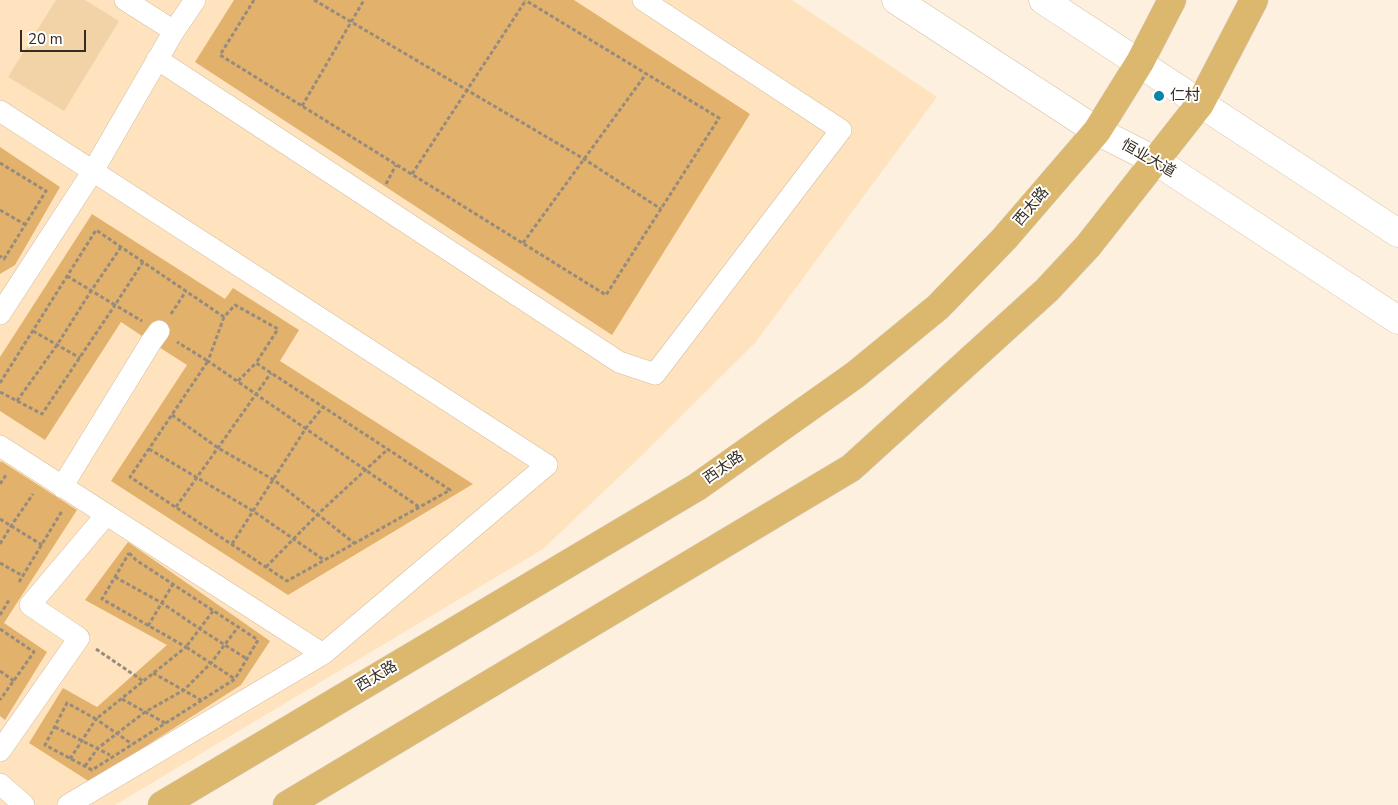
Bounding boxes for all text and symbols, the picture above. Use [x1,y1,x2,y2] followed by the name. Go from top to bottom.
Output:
[22,20,89,52] scale bar
[28,29,63,49] text: 20 m
[1170,87,1200,105] place label: 仁村
[1152,89,1166,103] marker: 仁村
[1118,136,1178,182] street label: 恒业大道
[1011,184,1053,230] street label: 西太路
[700,448,748,488] street label: 西太路
[353,658,401,696] street label: 西太路

